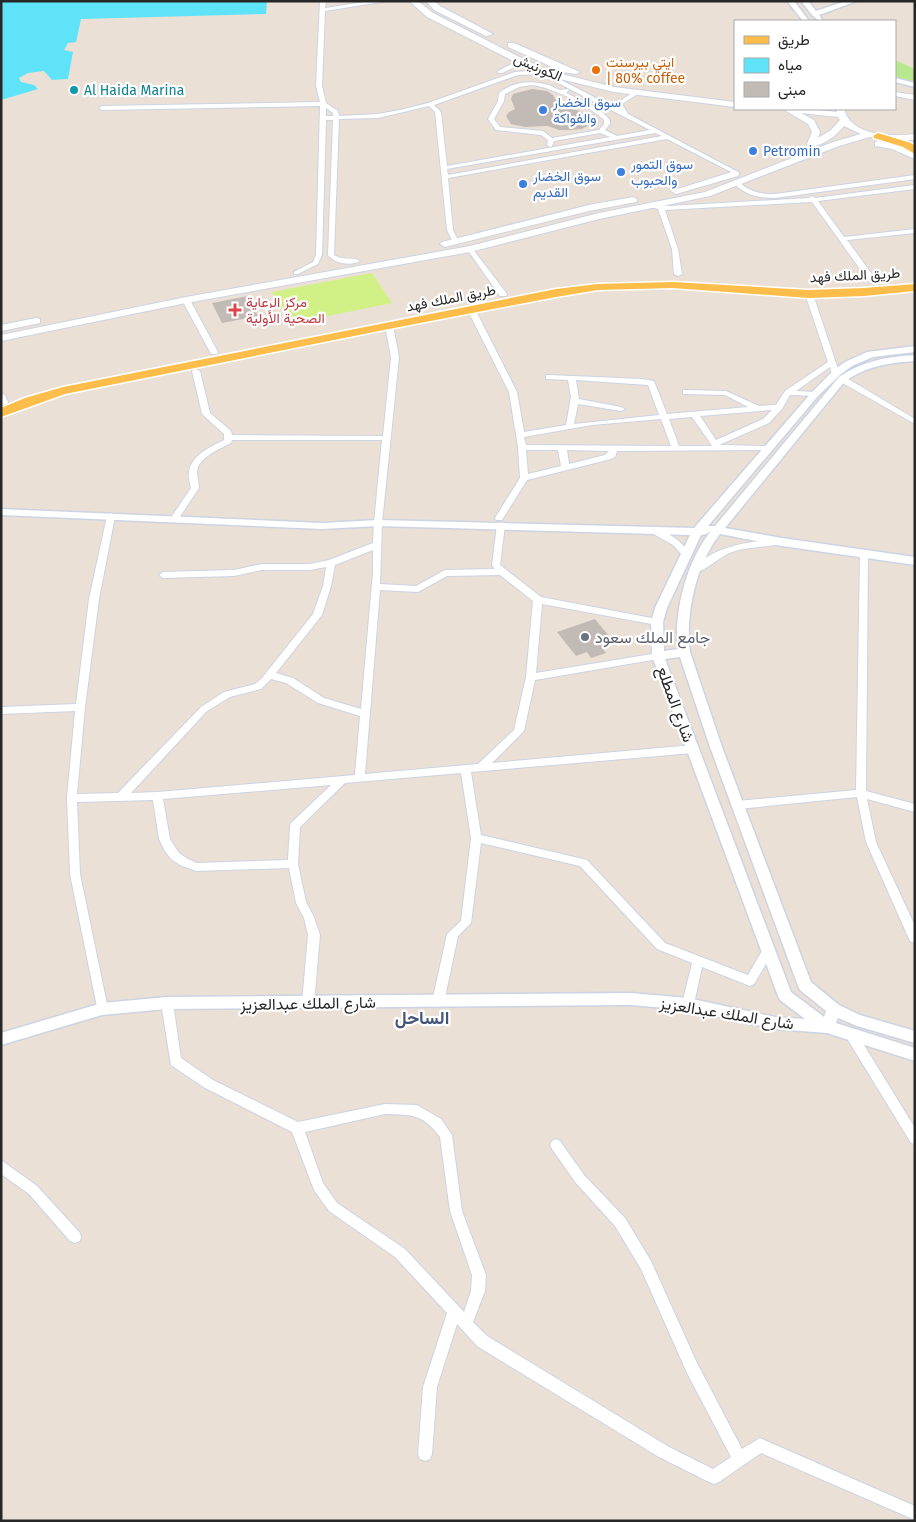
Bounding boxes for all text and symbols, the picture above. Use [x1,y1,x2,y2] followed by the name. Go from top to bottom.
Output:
[734,20,896,110] legend
[778,31,810,50] text: طريق
[511,50,565,85] street label: الكورنيش
[606,54,685,87] place label: ايتي بيرسنت | 80% coffee
[778,56,802,74] text: مياه
[590,64,602,76] marker: ايتي بيرسنت | 80% coffee
[778,81,806,100] text: مبنى
[84,82,184,99] place label: Al Haida Marina
[68,84,80,96] marker: Al Haida Marina
[552,94,621,127] place label: سوق الخضار والفواكة
[537,104,549,116] marker: سوق الخضار والفواكة
[763,143,821,160] place label: Petromin
[747,145,759,157] marker: Petromin
[630,156,693,189] place label: سوق التمور والحبوب
[615,166,627,178] marker: سوق التمور والحبوب
[532,168,601,201] place label: سوق الخضار القديم
[517,178,529,190] marker: سوق الخضار القديم
[809,265,901,286] street label: طريق الملك فهد
[405,282,497,315] street label: طريق الملك فهد
[246,294,325,327] place label: مركز الرعاية الصحية الأولية
[228,303,242,317] marker: مركز الرعاية الصحية الأولية
[595,628,710,649] place label: جامع الملك سعود
[579,631,591,643] marker: جامع الملك سعود
[651,664,698,745] street label: شارع المطلع
[239,993,376,1016] street label: شارع الملك عبدالعزيز
[657,993,795,1035] street label: شارع الملك عبدالعزيز
[395,1007,449,1029] district label: الساحل

